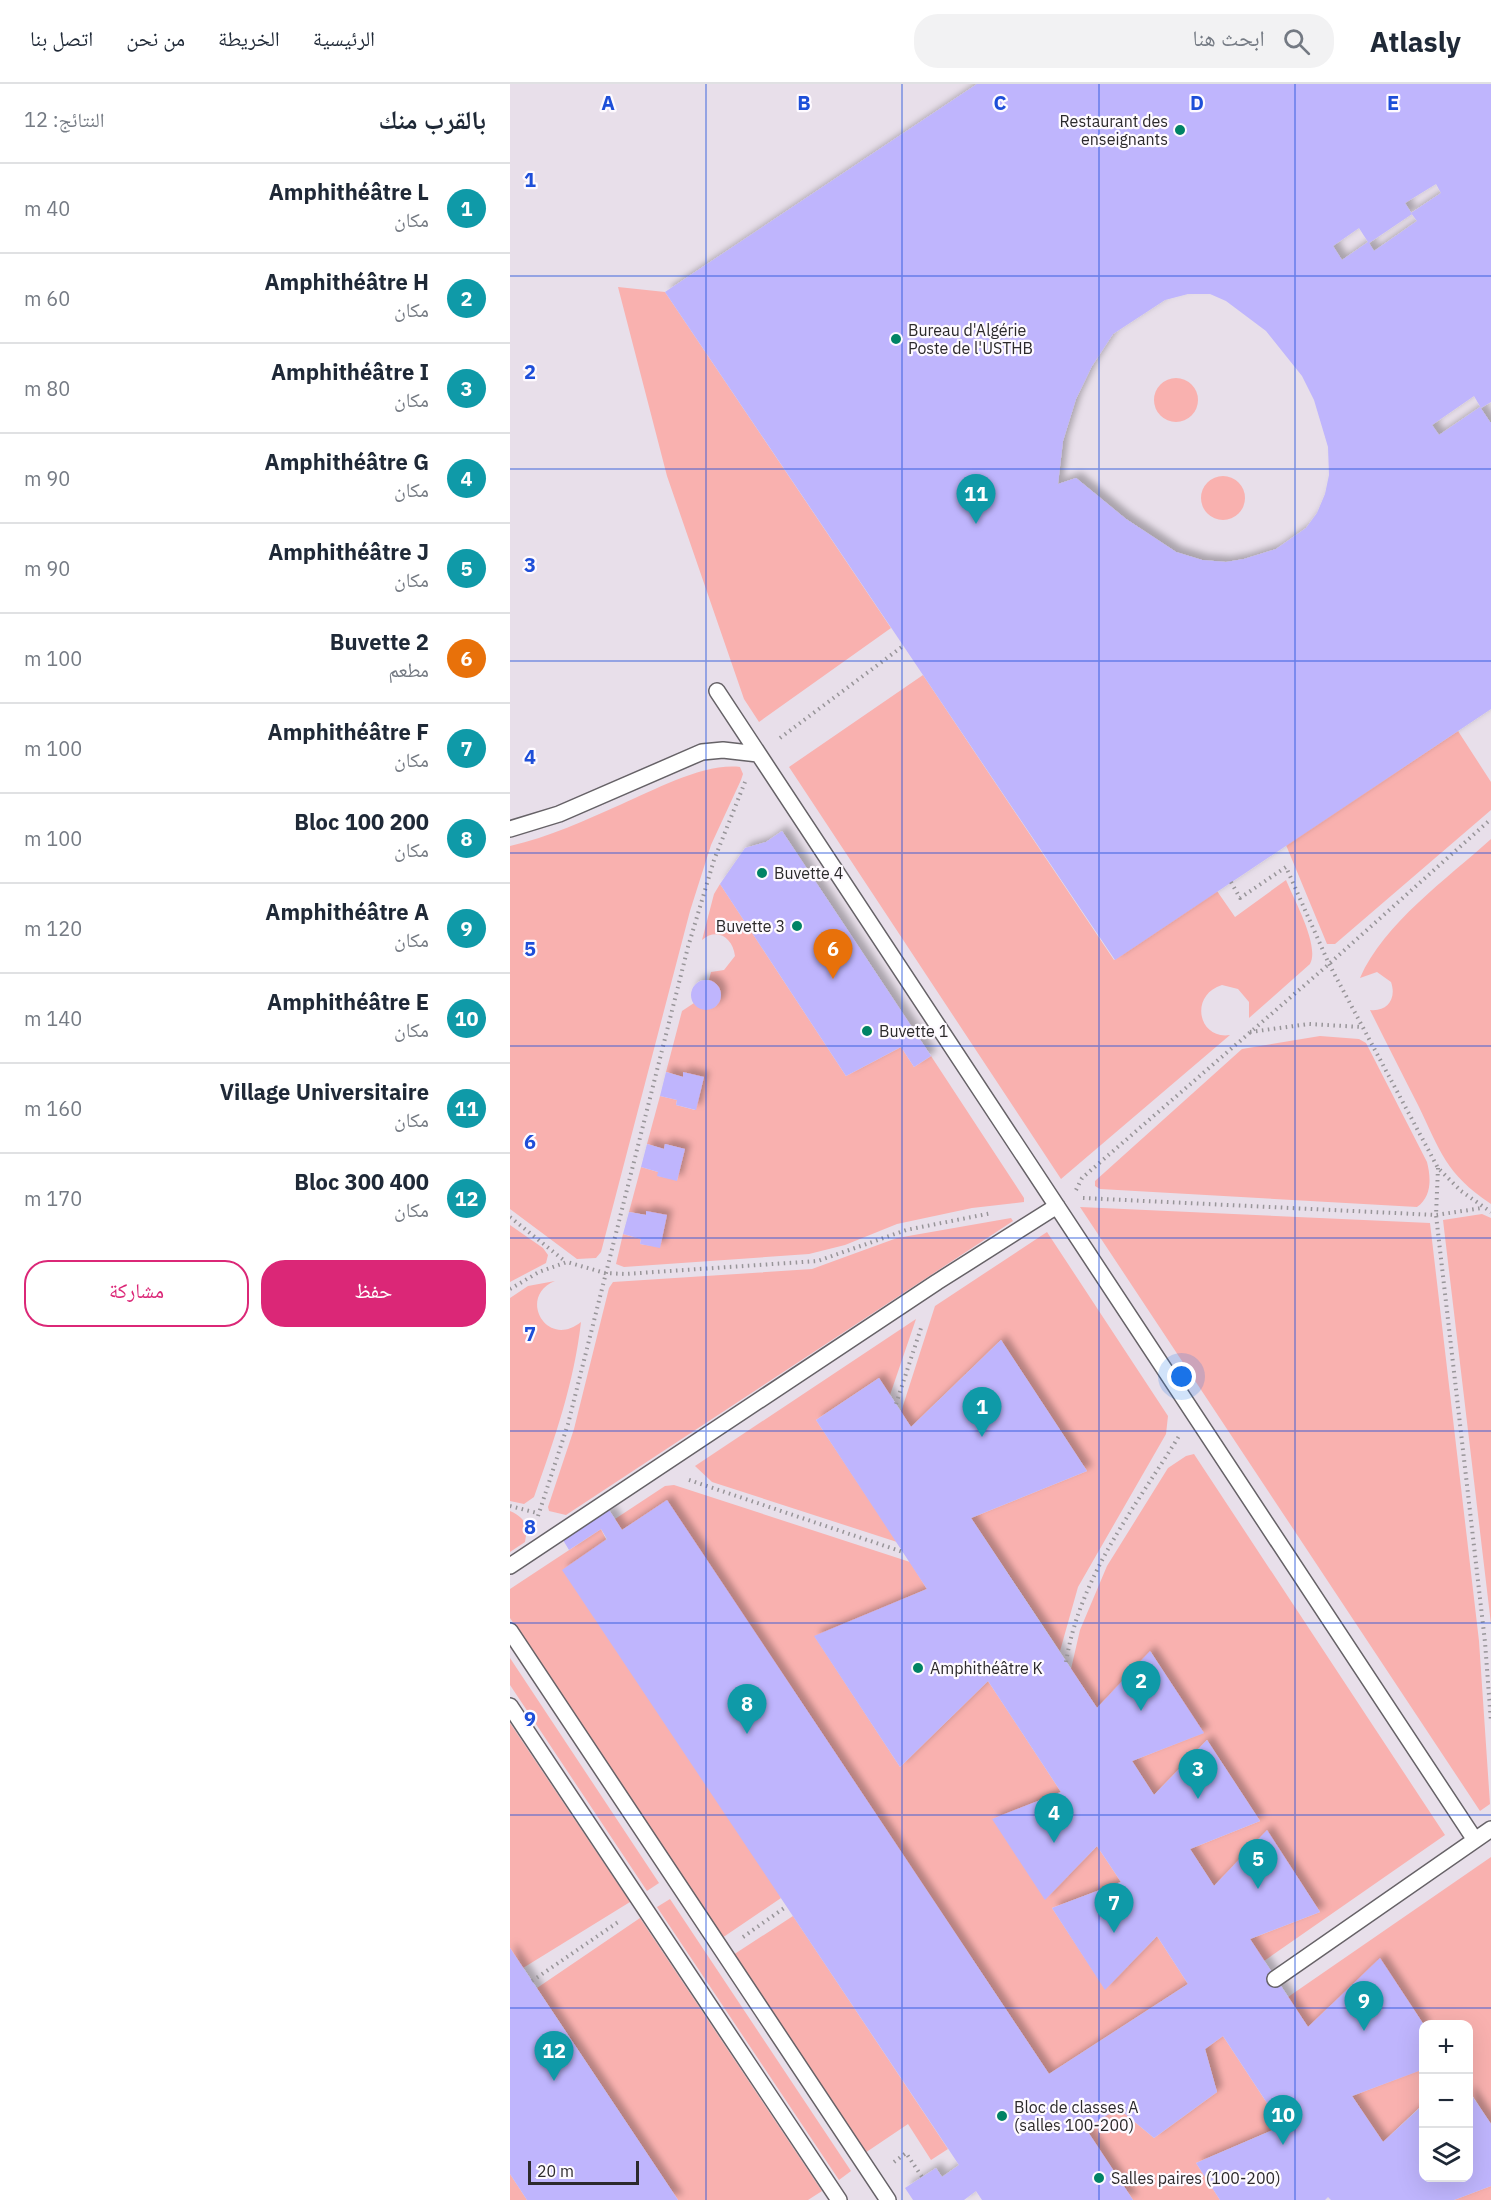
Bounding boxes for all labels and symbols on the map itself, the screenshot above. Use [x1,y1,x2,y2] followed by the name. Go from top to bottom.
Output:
[601,89,615,116] text: A
[797,89,811,116] text: B
[993,89,1007,116] text: C
[1190,89,1204,116] text: D
[1387,89,1399,116] text: E
[1060,111,1168,149] place label: Restaurant des enseignants
[1173,123,1187,137] marker: Restaurant des enseignants
[524,166,536,193] text: 1
[908,320,1033,358] place label: Bureau d'Algérie Poste de l'USTHB
[889,332,903,346] marker: Bureau d'Algérie Poste de l'USTHB
[524,358,536,385] text: 2
[956,474,996,524] pin: 11
[524,551,536,578] text: 3
[524,743,536,770] text: 4
[774,863,843,883] place label: Buvette 4
[755,866,769,880] marker: Buvette 4
[716,916,785,936] place label: Buvette 3
[790,919,804,933] marker: Buvette 3
[814,930,852,979] pin: 6
[524,935,536,962] text: 5
[879,1021,948,1041] place label: Buvette 1
[860,1024,874,1038] marker: Buvette 1
[524,1128,536,1155] text: 6
[524,1320,536,1347] text: 7
[1167,1362,1196,1391] your location
[962,1388,1002,1437] pin: 1
[524,1513,536,1540] text: 8
[930,1658,1043,1678] place label: Amphithéâtre K
[911,1661,925,1675] marker: Amphithéâtre K
[1122,1662,1160,1711] pin: 2
[728,1684,766,1734] pin: 8
[524,1705,536,1732] text: 9
[1178,1750,1218,1799] pin: 3
[1034,1794,1074,1843] pin: 4
[1238,1840,1278,1889] pin: 5
[1094,1884,1134,1933] pin: 7
[1344,1982,1384,2031] pin: 9
[534,2032,573,2081] pin: 12
[1264,2096,1302,2145] pin: 10
[1014,2097,1138,2135] place label: Bloc de classes A (salles 100-200)
[995,2109,1009,2123] marker: Bloc de classes A (salles 100-200)
[528,2158,639,2186] scale bar
[1111,2168,1281,2188] place label: Salles paires (100-200)
[1092,2171,1106,2185] marker: Salles paires (100-200)

